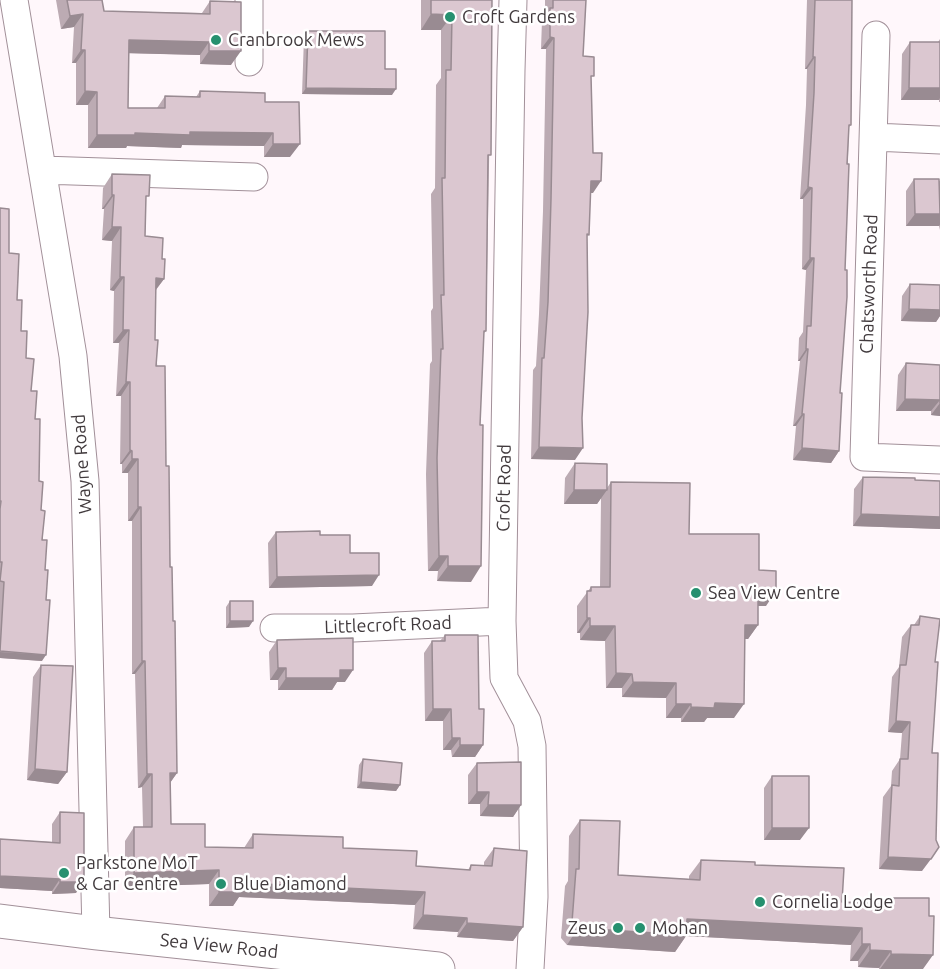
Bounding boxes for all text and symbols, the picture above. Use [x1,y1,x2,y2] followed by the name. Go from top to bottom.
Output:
[462,6,575,28] place label: Croft Gardens
[443,10,457,24] marker: Croft Gardens
[228,29,364,51] place label: Cranbrook Mews
[209,33,223,47] marker: Cranbrook Mews
[856,214,882,354] street label: Chatsworth Road
[68,413,96,515] street label: Wayne Road
[492,444,516,532] street label: Croft Road
[708,582,840,604] place label: Sea View Centre
[689,586,703,600] marker: Sea View Centre
[324,612,452,638] street label: Littlecroft Road
[76,852,198,894] place label: Parkstone MoT & Car Centre
[57,866,71,880] marker: Parkstone MoT & Car Centre
[233,873,347,895] place label: Blue Diamond
[214,877,228,891] marker: Blue Diamond
[772,891,894,913] place label: Cornelia Lodge
[753,895,767,909] marker: Cornelia Lodge
[568,917,606,939] place label: Zeus
[652,917,708,939] place label: Mohan
[611,921,625,935] marker: Zeus
[633,921,647,935] marker: Mohan
[159,929,279,963] street label: Sea View Road

